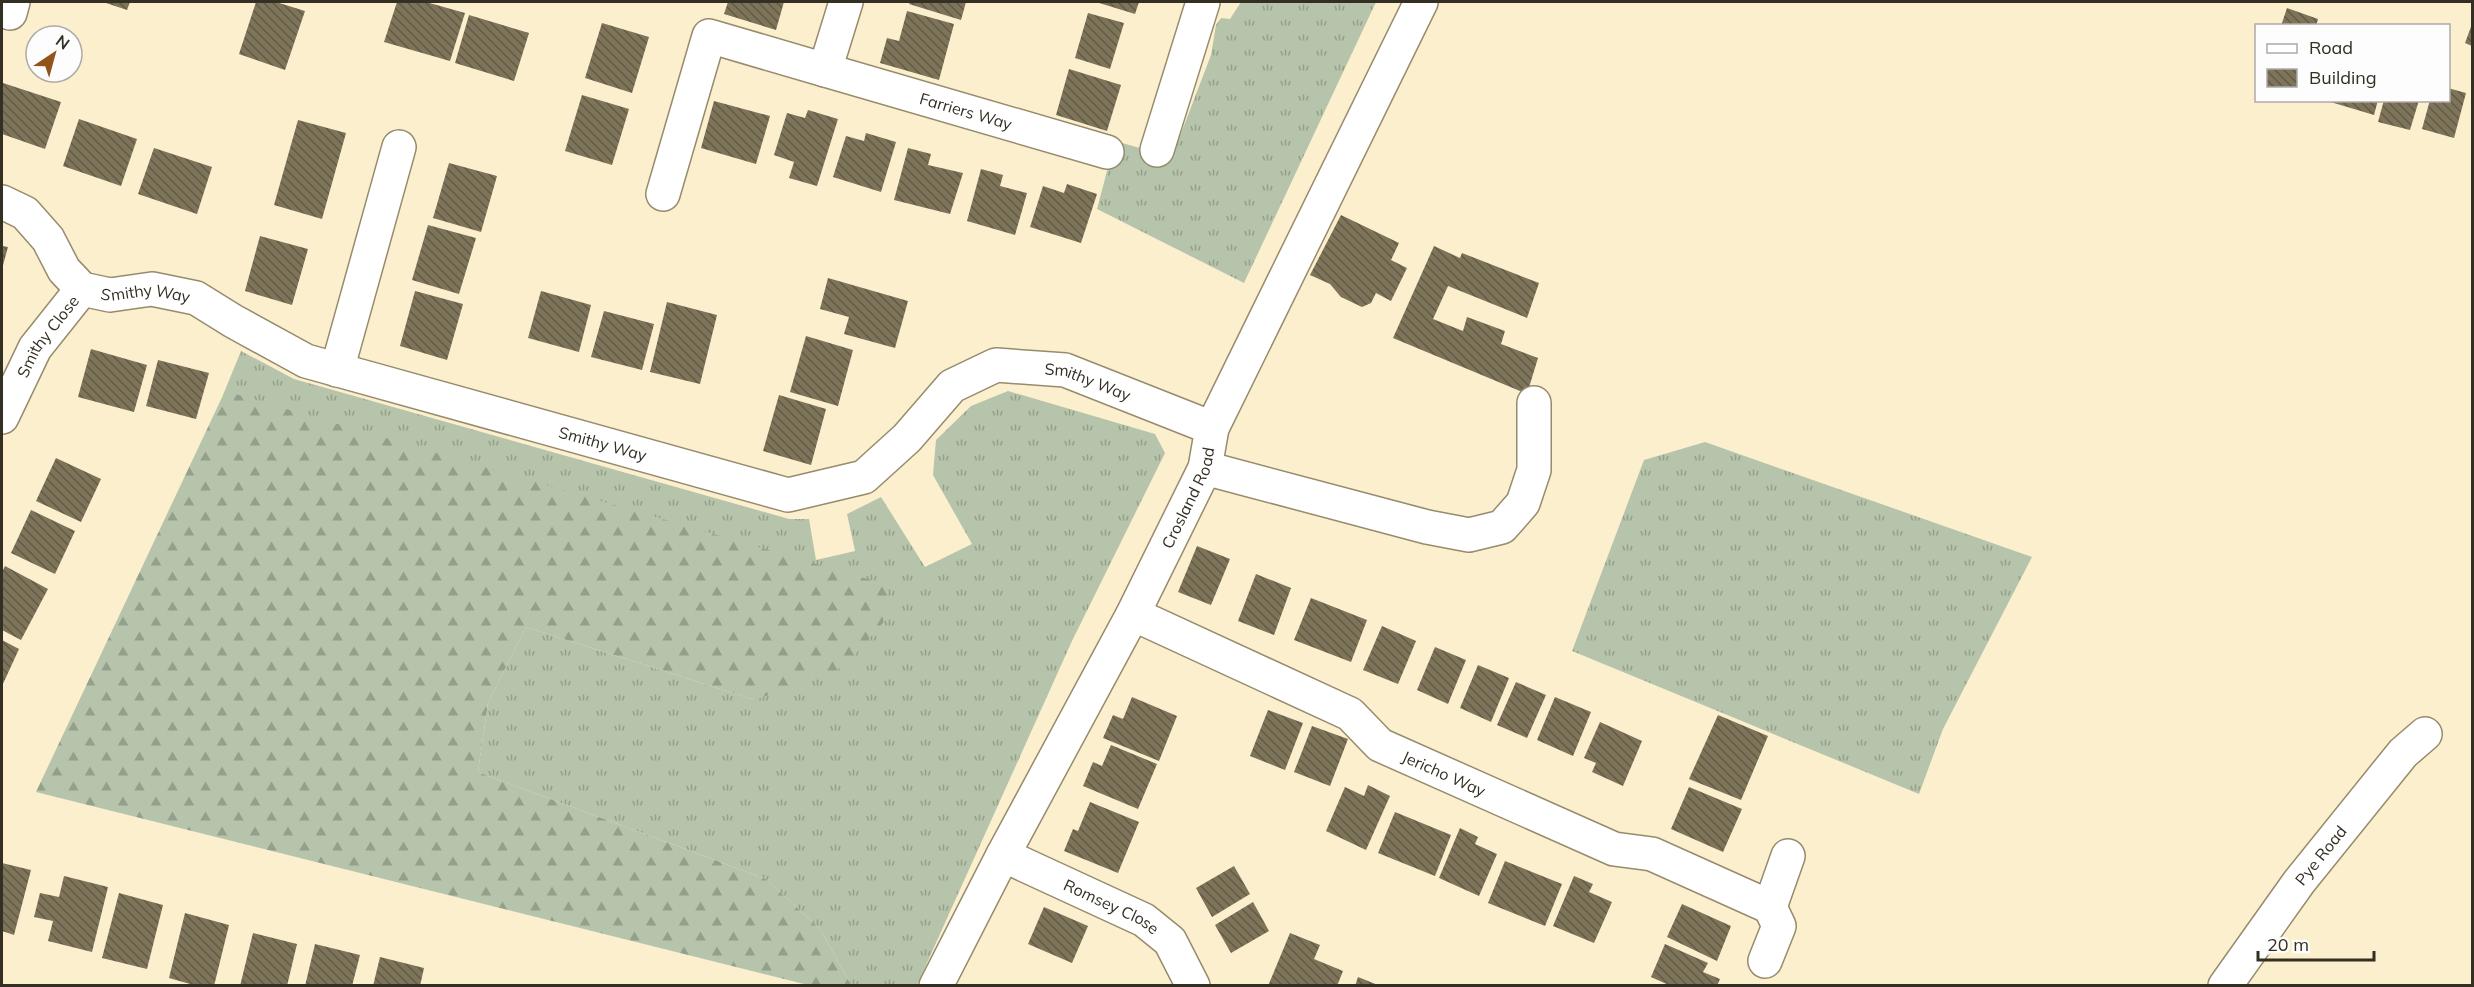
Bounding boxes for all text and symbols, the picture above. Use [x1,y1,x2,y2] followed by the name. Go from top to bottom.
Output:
[24,24,84,84] north arrow
[2255,24,2450,102] legend
[52,30,74,54] text: N
[2309,36,2353,59] text: Road
[2309,66,2377,89] text: Building
[917,88,1015,134] street label: Farriers Way
[99,279,193,307] street label: Smithy Way
[12,291,83,381] street label: Smithy Close
[1044,359,1134,405] street label: Smithy Way
[557,422,649,465] street label: Smithy Way
[1157,446,1218,552] street label: Crosland Road
[1399,746,1489,801] street label: Jericho Way
[2291,821,2351,889] street label: Pye Road
[1061,874,1163,938] street label: Romsey Close
[2258,924,2374,962] scale bar
[2267,933,2309,956] text: 20 m

